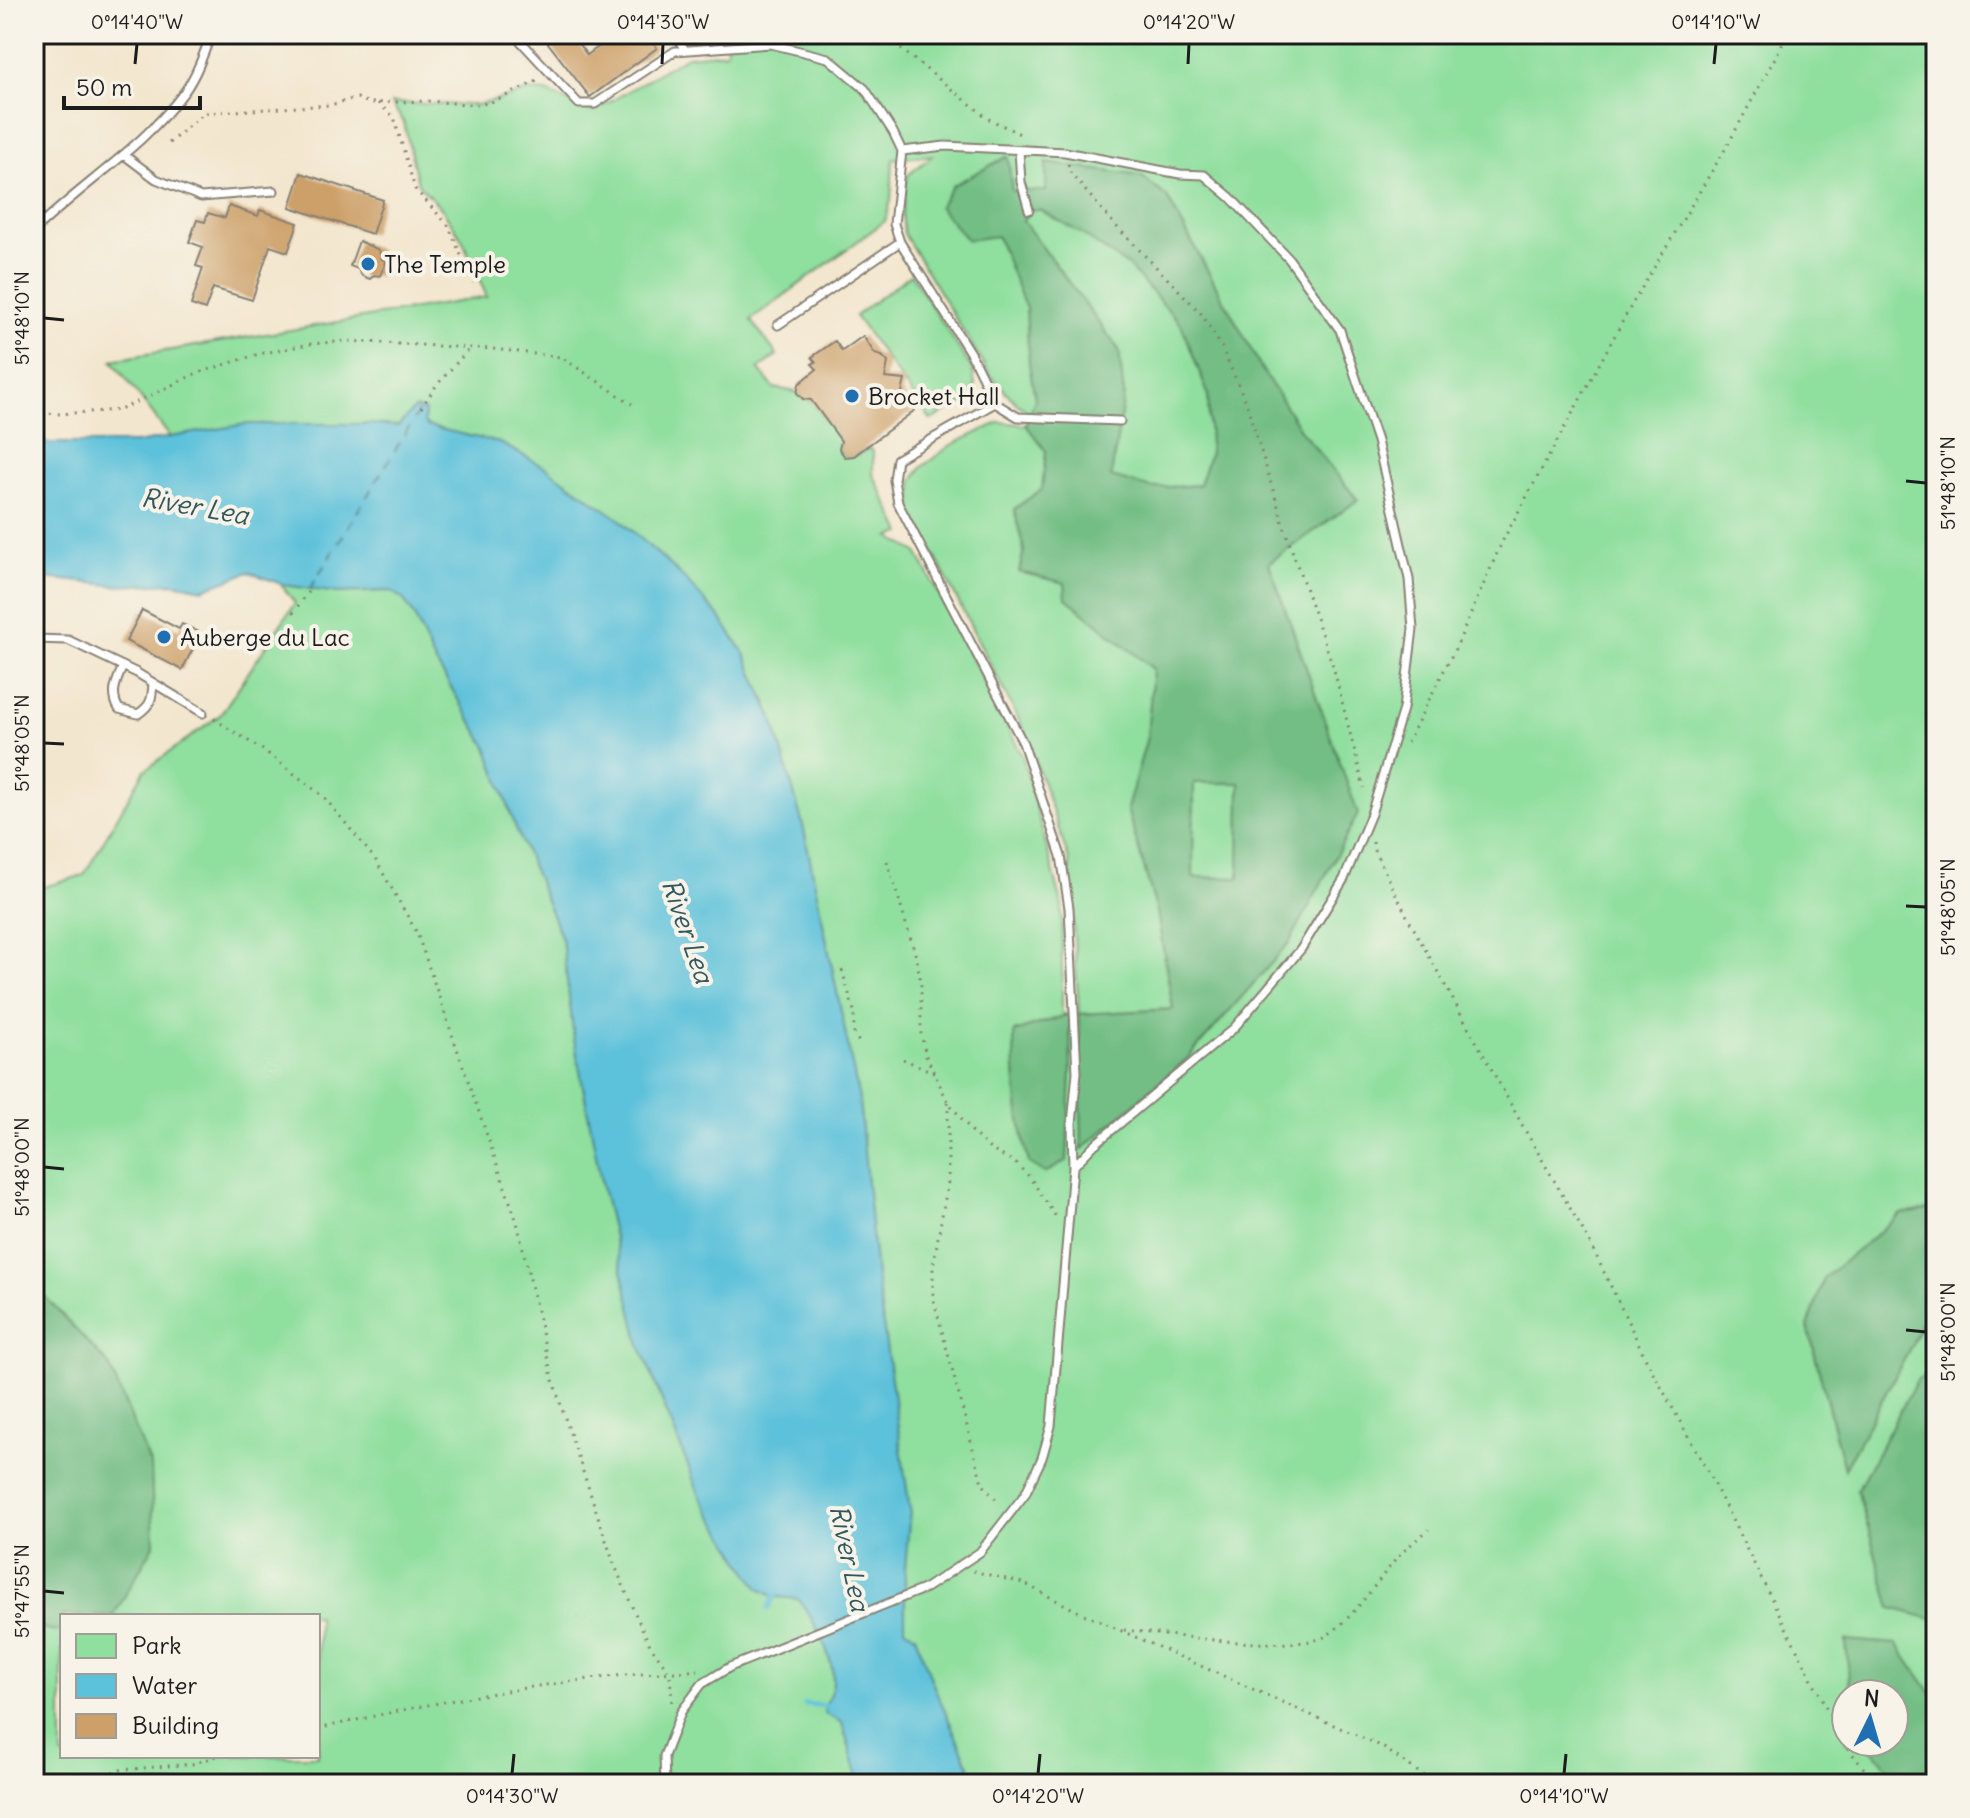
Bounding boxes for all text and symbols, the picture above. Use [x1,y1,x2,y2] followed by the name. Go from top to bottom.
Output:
[91,9,183,34] text: 0°14'40"W
[617,9,709,34] text: 0°14'30"W
[1143,9,1235,34] text: 0°14'20"W
[1671,9,1761,34] text: 0°14'10"W
[64,60,200,110] scale bar
[76,72,132,102] text: 50 m
[384,249,506,279] place label: The Temple
[359,255,377,273] marker: The Temple
[9,271,34,365] text: 51°48'10"N
[868,381,999,411] place label: Brocket Hall
[843,387,861,405] marker: Brocket Hall
[1935,436,1960,530] text: 51°48'10"N
[139,480,252,532] water label: River Lea
[180,622,350,652] place label: Auberge du Lac
[155,628,173,646] marker: Auberge du Lac
[9,694,34,792] text: 51°48'05"N
[1935,858,1960,956] text: 51°48'05"N
[655,875,722,989] water label: River Lea
[9,1117,34,1217] text: 51°48'00"N
[1935,1282,1960,1382] text: 51°48'00"N
[823,1502,878,1615] water label: River Lea
[9,1544,34,1638] text: 51°47'55"N
[60,1614,320,1758] legend
[132,1630,182,1660] text: Park
[132,1670,197,1700] text: Water
[1830,1678,1910,1758] north arrow
[1863,1683,1881,1713] text: N
[132,1710,219,1740] text: Building
[466,1783,558,1808] text: 0°14'30"W
[992,1783,1084,1808] text: 0°14'20"W
[1519,1783,1609,1808] text: 0°14'10"W

